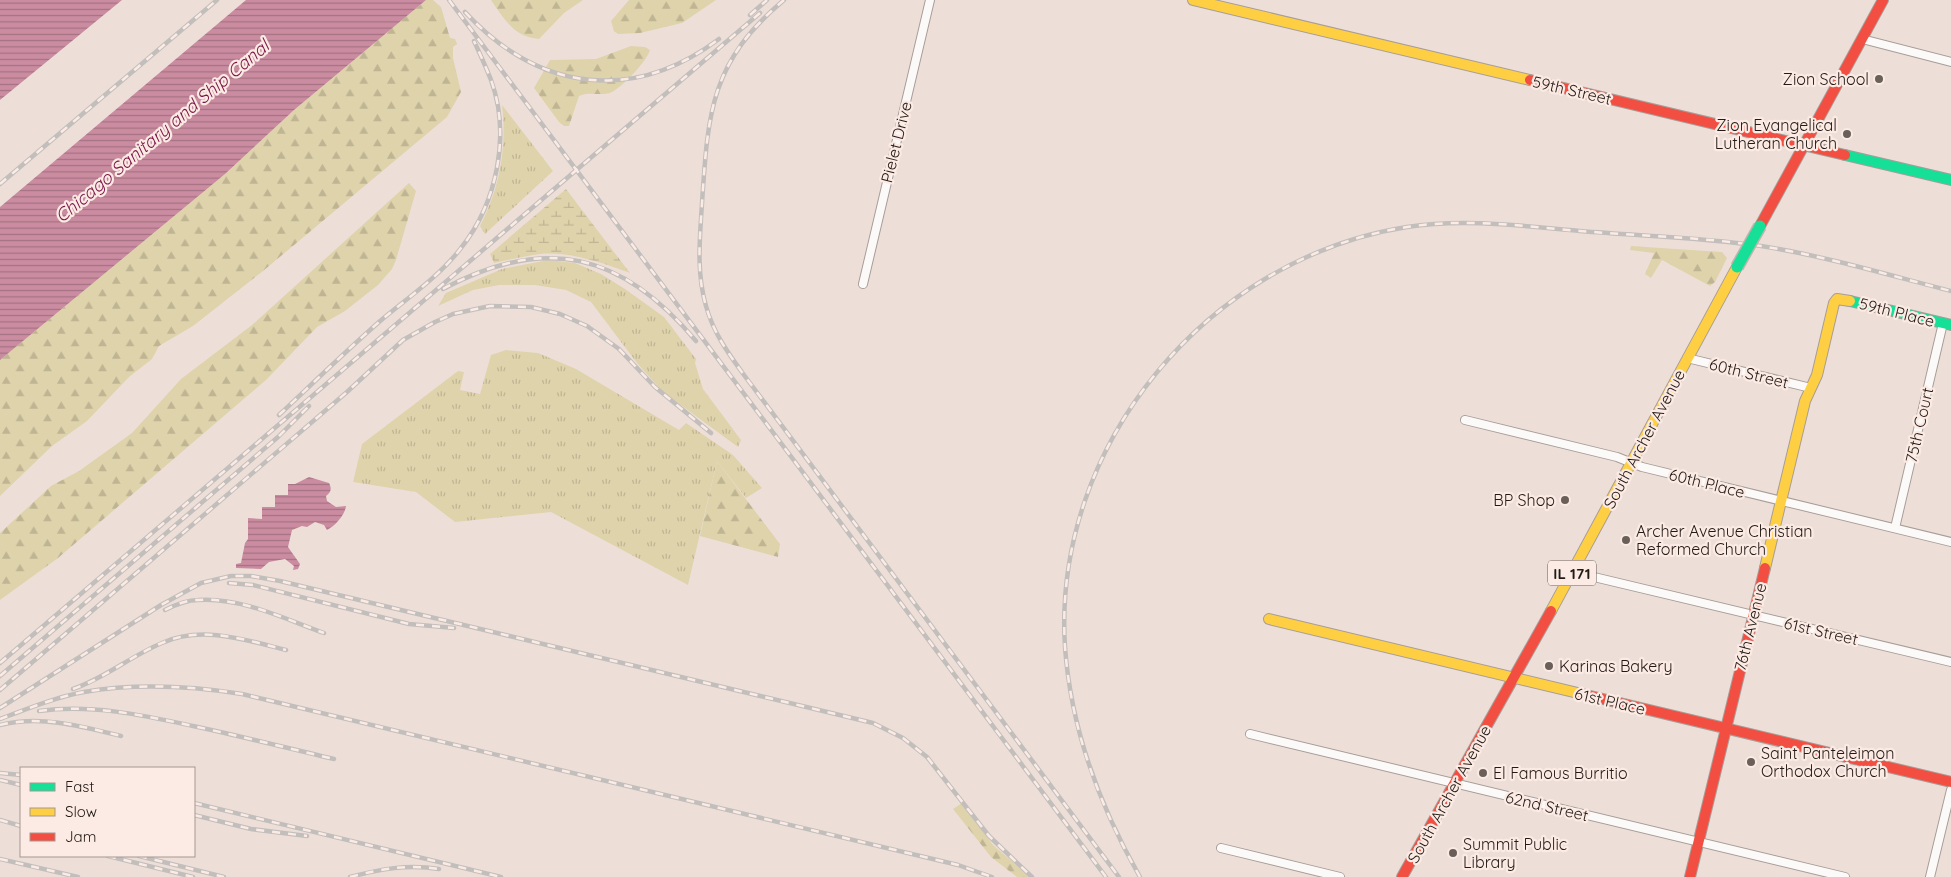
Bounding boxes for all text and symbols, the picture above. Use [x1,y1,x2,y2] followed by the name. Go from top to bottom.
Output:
[50,33,275,227] water label: Chicago Sanitary and Ship Canal
[1783,69,1869,89] place label: Zion School
[1531,71,1613,109] street label: 59th Street
[1873,73,1885,85] marker: Zion School
[876,99,916,185] street label: Pielet Drive
[1715,115,1837,153] place label: Zion Evangelical Lutheran Church
[1841,128,1853,140] marker: Zion Evangelical Lutheran Church
[1857,293,1937,331] street label: 59th Place
[1707,354,1791,392] street label: 60th Street
[1599,366,1689,512] street label: South Archer Avenue
[1901,385,1937,465] street label: 75th Court
[1667,464,1747,502] street label: 60th Place
[1493,490,1555,510] place label: BP Shop
[1559,494,1571,506] marker: BP Shop
[1636,521,1813,559] place label: Archer Avenue Christian Reformed Church
[1620,534,1632,546] marker: Archer Avenue Christian Reformed Church
[1548,560,1596,586] road number: IL 171
[1729,581,1771,673] street label: 76th Avenue
[1782,613,1860,649] street label: 61st Street
[1559,656,1673,676] place label: Karinas Bakery
[1543,660,1555,672] marker: Karinas Bakery
[1573,683,1647,719] street label: 61st Place
[1403,722,1495,866] street label: South Archer Avenue
[1761,743,1894,781] place label: Saint Panteleimon Orthodox Church
[1745,756,1757,768] marker: Saint Panteleimon Orthodox Church
[1493,763,1628,783] place label: El Famous Burritio
[20,767,195,857] legend
[1477,767,1489,779] marker: El Famous Burritio
[65,777,94,796] text: Fast
[1504,787,1590,825] street label: 62nd Street
[65,802,97,821] text: Slow
[65,827,96,846] text: Jam
[1463,834,1567,872] place label: Summit Public Library
[1447,847,1459,859] marker: Summit Public Library

